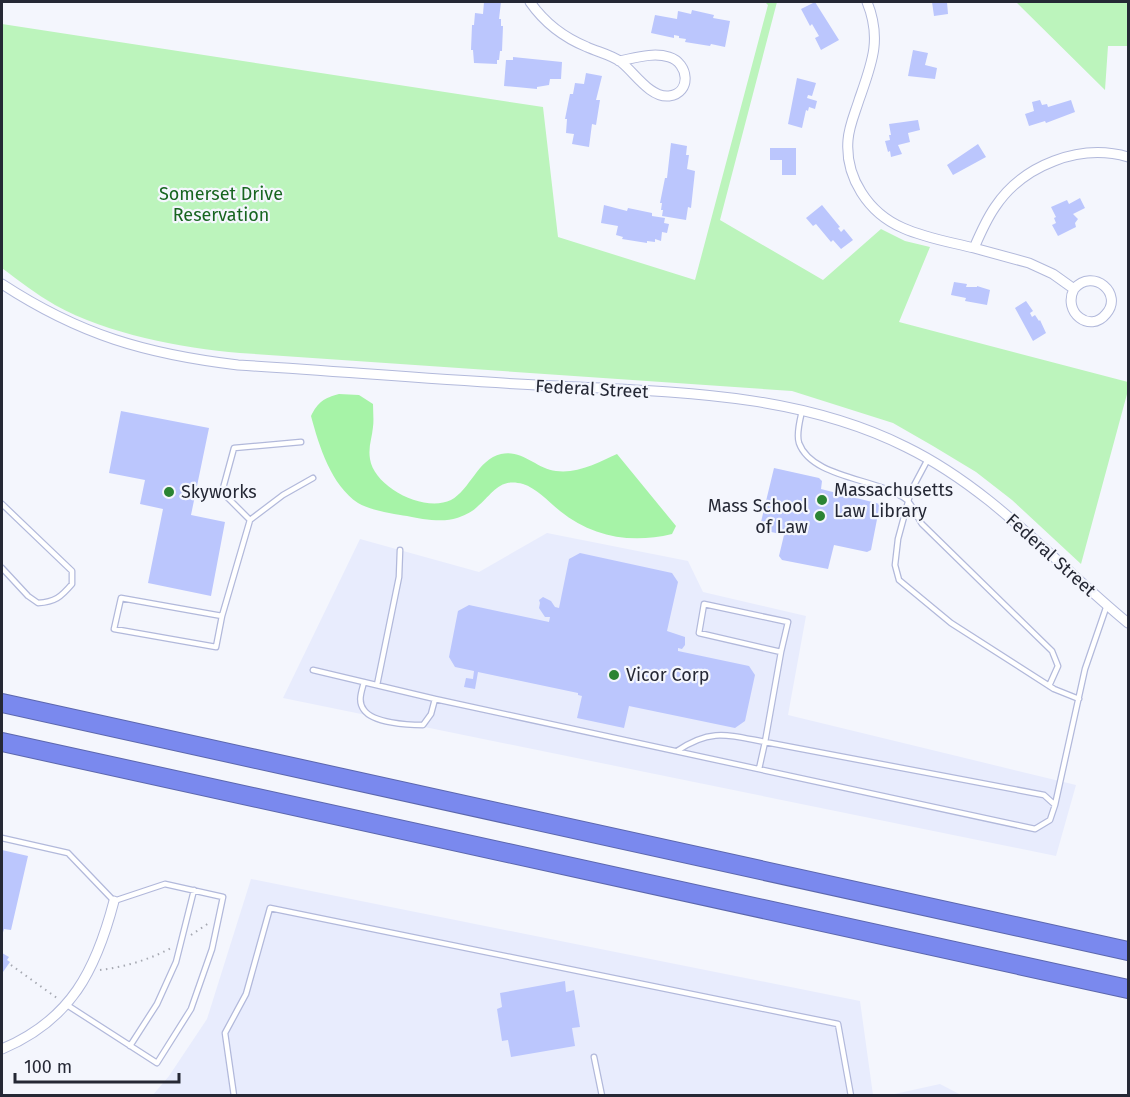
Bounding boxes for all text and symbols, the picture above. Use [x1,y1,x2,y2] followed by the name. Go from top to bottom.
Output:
[159,183,283,226] park label: Somerset Drive Reservation
[535,375,650,403] street label: Federal Street
[834,479,953,522] place label: Massachusetts Law Library
[181,481,257,503] place label: Skyworks
[162,485,176,499] marker: Skyworks
[815,493,829,507] marker: Massachusetts Law Library
[708,495,808,538] place label: Mass School of Law
[813,509,827,523] marker: Mass School of Law
[1002,509,1101,601] street label: Federal Street
[626,664,709,686] place label: Vicor Corp
[607,668,621,682] marker: Vicor Corp
[15,1046,178,1084] scale bar
[24,1056,72,1078] text: 100 m

